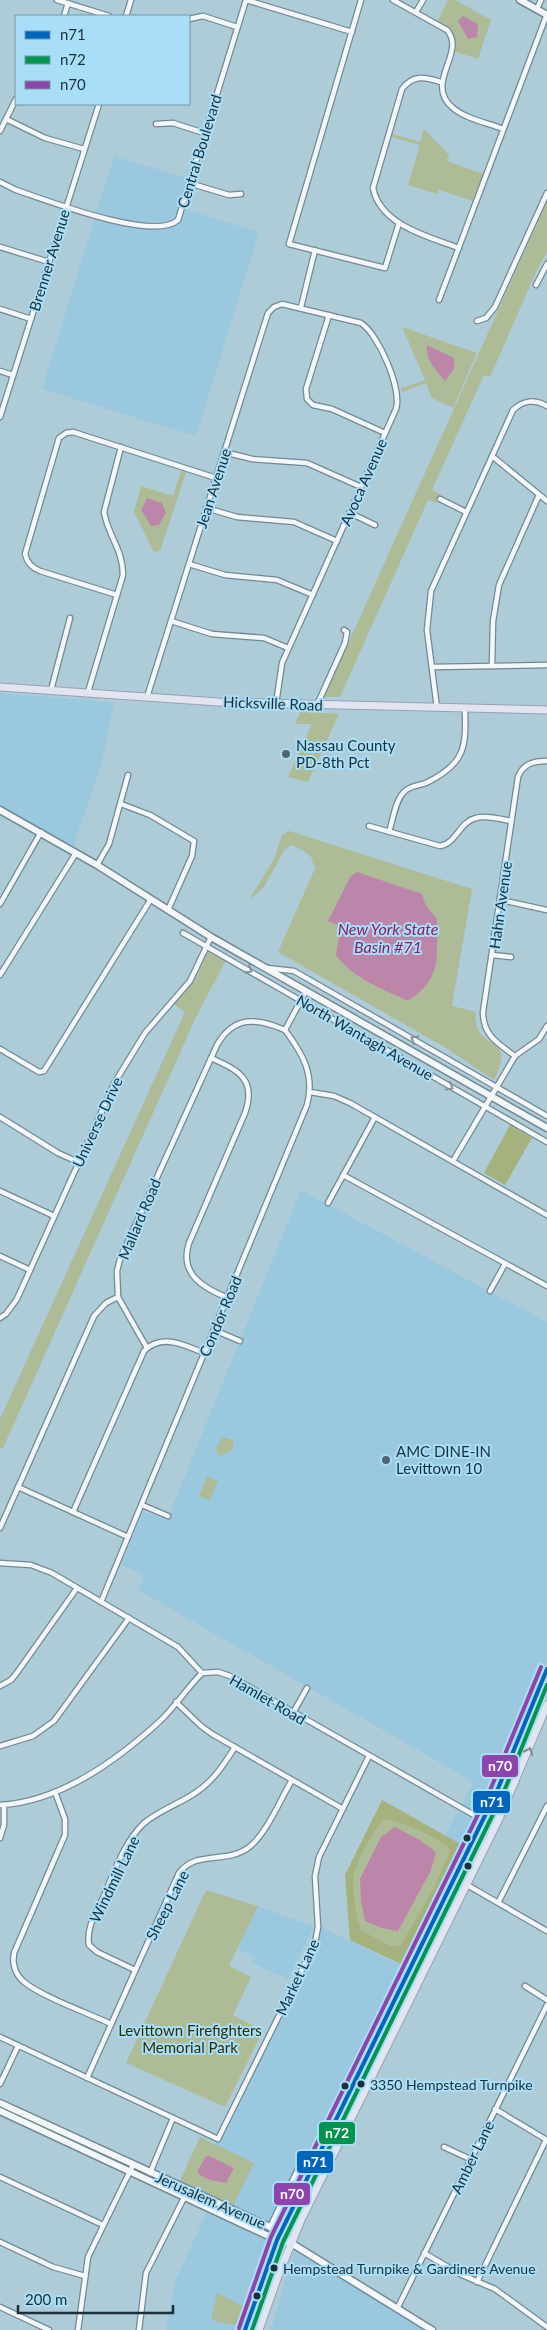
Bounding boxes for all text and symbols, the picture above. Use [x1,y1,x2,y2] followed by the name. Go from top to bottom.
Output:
[15,15,190,105] legend
[60,25,86,43] text: n71
[60,50,86,68] text: n72
[60,75,86,93] text: n70
[173,92,225,210] street label: Central Boulevard
[25,207,73,313] street label: Brenner Avenue
[336,436,390,528] street label: Avoca Avenue
[192,446,234,530] street label: Jean Avenue
[223,692,323,714] street label: Hicksville Road
[296,736,396,771] place label: Nassau County PD-8th Pct
[280,748,292,760] marker: Nassau County PD-8th Pct
[485,860,515,950] street label: Hahn Avenue
[338,919,439,956] water label: New York State Basin #71
[243,964,252,974] one-way arrow
[293,990,437,1084] street label: North Wantagh Avenue
[410,1036,419,1046] one-way arrow
[68,1074,126,1170] street label: Universe Drive
[445,1080,454,1090] one-way arrow
[114,1176,164,1262] street label: Mallard Road
[195,1273,245,1359] street label: Condor Road
[396,1442,491,1477] place label: AMC DINE-IN Levittown 10
[380,1454,392,1466] marker: AMC DINE-IN Levittown 10
[227,1670,309,1728] street label: Hamlet Road
[523,1747,533,1756] one-way arrow
[481,1754,519,1778] line badge: n70
[488,1757,512,1774] text: n70
[472,1790,511,1814] line badge: n71
[480,1793,504,1810] text: n71
[85,1833,143,1925] street label: Windmill Lane
[462,1833,472,1843] unlabelled marker
[463,1861,473,1871] unlabelled marker
[142,1867,192,1943] street label: Sheep Lane
[271,1936,323,2018] street label: Market Lane
[118,2021,262,2056] park label: Levittown Firefighters Memorial Park
[370,2076,533,2093] place label: 3350 Hempstead Turnpike
[356,2079,366,2089] marker: 3350 Hempstead Turnpike
[340,2081,350,2091] unlabelled marker
[447,2117,497,2197] street label: Amber Lane
[318,2121,356,2145] line badge: n72
[325,2124,349,2141] text: n72
[296,2150,334,2174] line badge: n71
[303,2153,327,2170] text: n71
[153,2168,269,2232] street label: Jerusalem Avenue
[273,2182,311,2206] line badge: n70
[280,2185,304,2202] text: n70
[283,2260,536,2277] place label: Hempstead Turnpike & Gardiners Avenue
[269,2263,279,2273] marker: Hempstead Turnpike & Gardiners Avenue
[18,2282,172,2314] scale bar
[25,2290,67,2308] text: 200 m
[252,2291,262,2301] unlabelled marker

